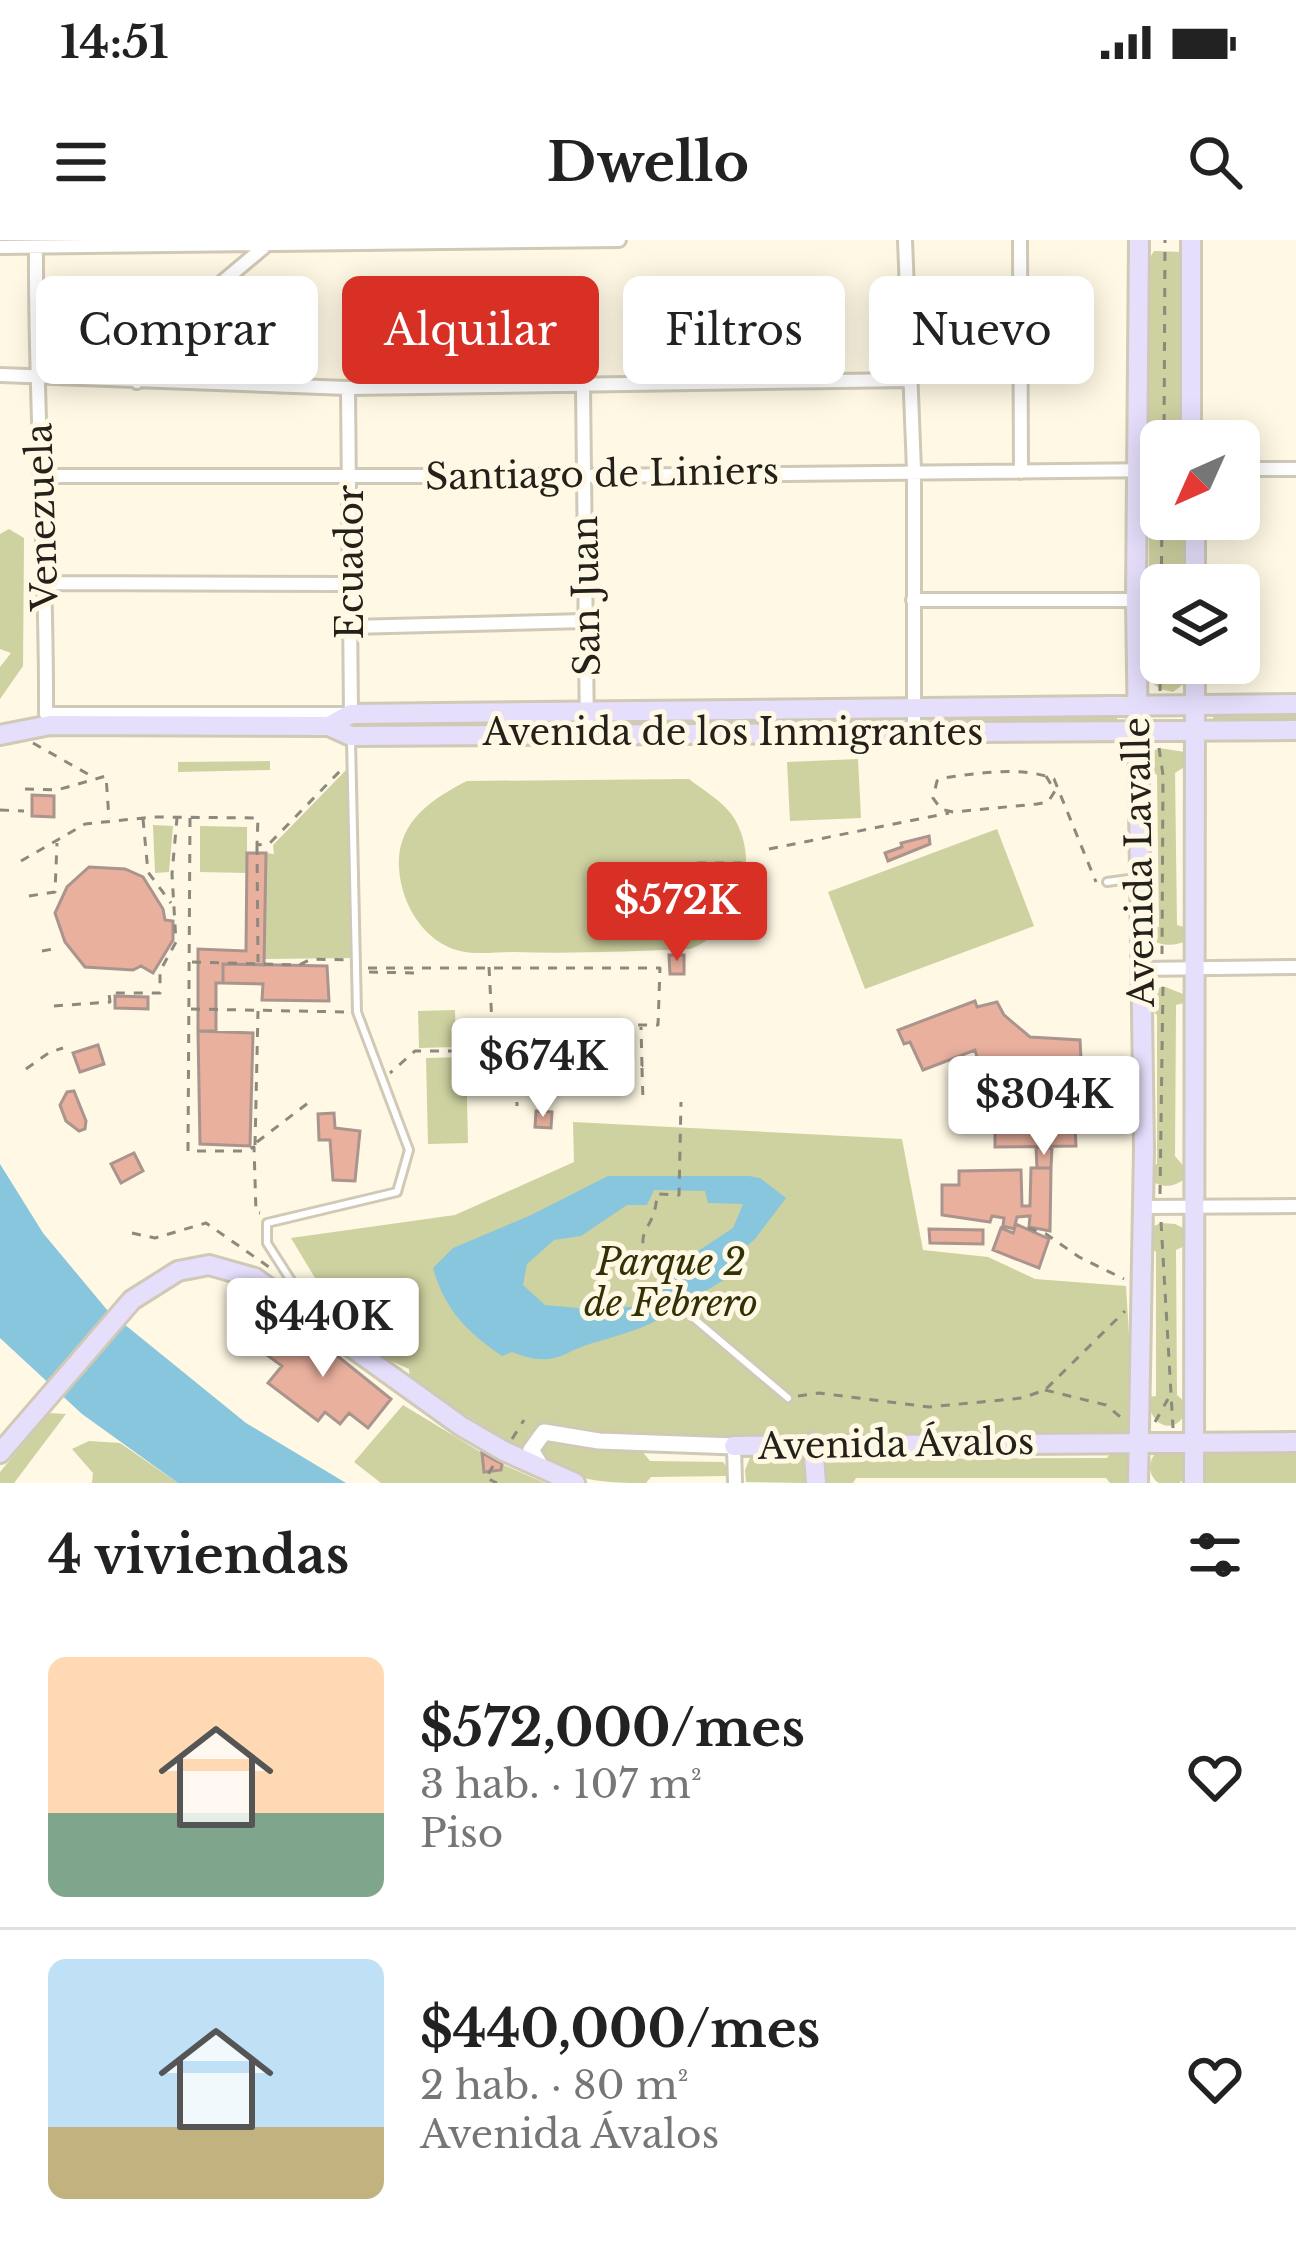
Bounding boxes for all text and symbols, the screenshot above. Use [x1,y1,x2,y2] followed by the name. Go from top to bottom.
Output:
[60,14,169,70] text: 14:51
[48,129,114,195] icon: menu
[547,129,749,196] text: Dwello
[1182,129,1248,195] icon: search
[36,276,318,384] chip: Comprar
[342,276,599,384] chip: Alquilar
[623,276,845,384] chip: Filtros
[869,276,1094,384] chip: Nuevo
[1140,420,1260,540] north arrow
[1140,420,1260,684] map controls
[16,422,68,613] street label: Venezuela
[425,448,779,500] street label: Santiago de Liniers
[328,485,373,639] street label: Ecuador
[562,515,610,677] street label: San Juan
[1140,564,1260,684] button: layers
[482,710,983,755] street label: Avenida de los Inmigrantes
[1114,717,1164,1008] street label: Avenida Lavalle
[593,862,761,964] pin: $572K
[614,876,740,925] text: $572K
[459,1018,627,1120] pin: $674K
[479,1032,607,1081] text: $674K
[960,1056,1128,1158] pin: $304K
[975,1070,1113,1119] text: $304K
[584,1240,758,1326] park label: Parque 2 de Febrero
[239,1278,407,1380] pin: $440K
[254,1292,392,1341] text: $440K
[756,1418,1034,1469] street label: Avenida Ávalos
[1182,1522,1248,1588] icon: filters
[48,1524,349,1587] text: 4 viviendas
[420,1697,805,1760] text: $572,000/mes
[144,1705,288,1849] icon: home
[1182,1744,1248,1810] icon: heart
[420,1760,702,1809] text: 3 hab. · 107 m²
[420,1809,503,1858] text: Piso
[420,1998,820,2061] text: $440,000/mes
[144,2007,288,2151] icon: home
[1182,2046,1248,2112] icon: heart
[420,2061,689,2110] text: 2 hab. · 80 m²
[420,2110,719,2159] text: Avenida Ávalos

